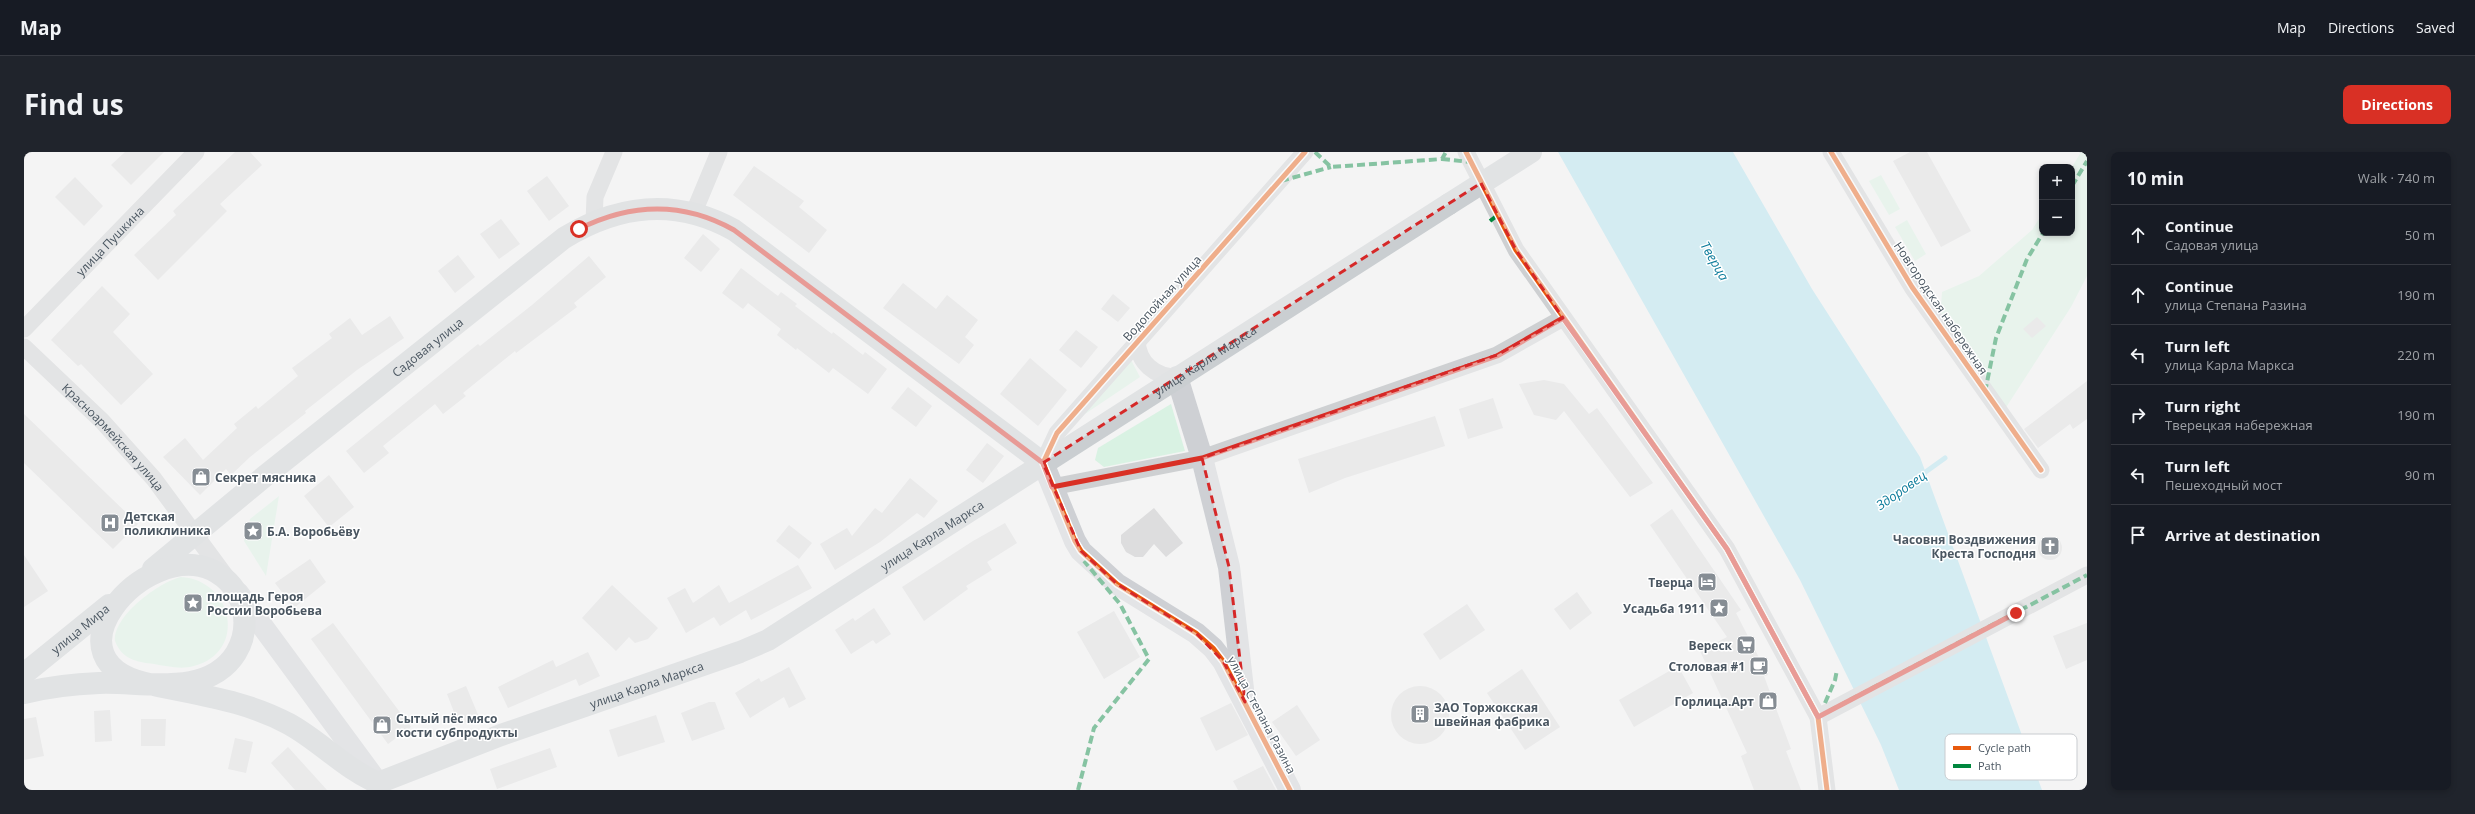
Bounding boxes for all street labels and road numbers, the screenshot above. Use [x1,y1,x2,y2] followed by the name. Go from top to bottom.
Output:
[72,202,148,279] street label: улица Пушкина
[1890,238,1992,378] street label: Новгородская набережная
[1119,251,1205,345] street label: Водопойная улица
[388,313,466,380] street label: Садовая улица
[1150,321,1260,400] street label: улица Карла Маркса
[59,379,168,494] street label: Красноармейская улица
[877,496,987,574] street label: улица Карла Маркса
[47,600,113,657] street label: улица Мира
[1224,653,1300,777] street label: улица Степана Разина
[587,657,706,712] street label: улица Карла Маркса

